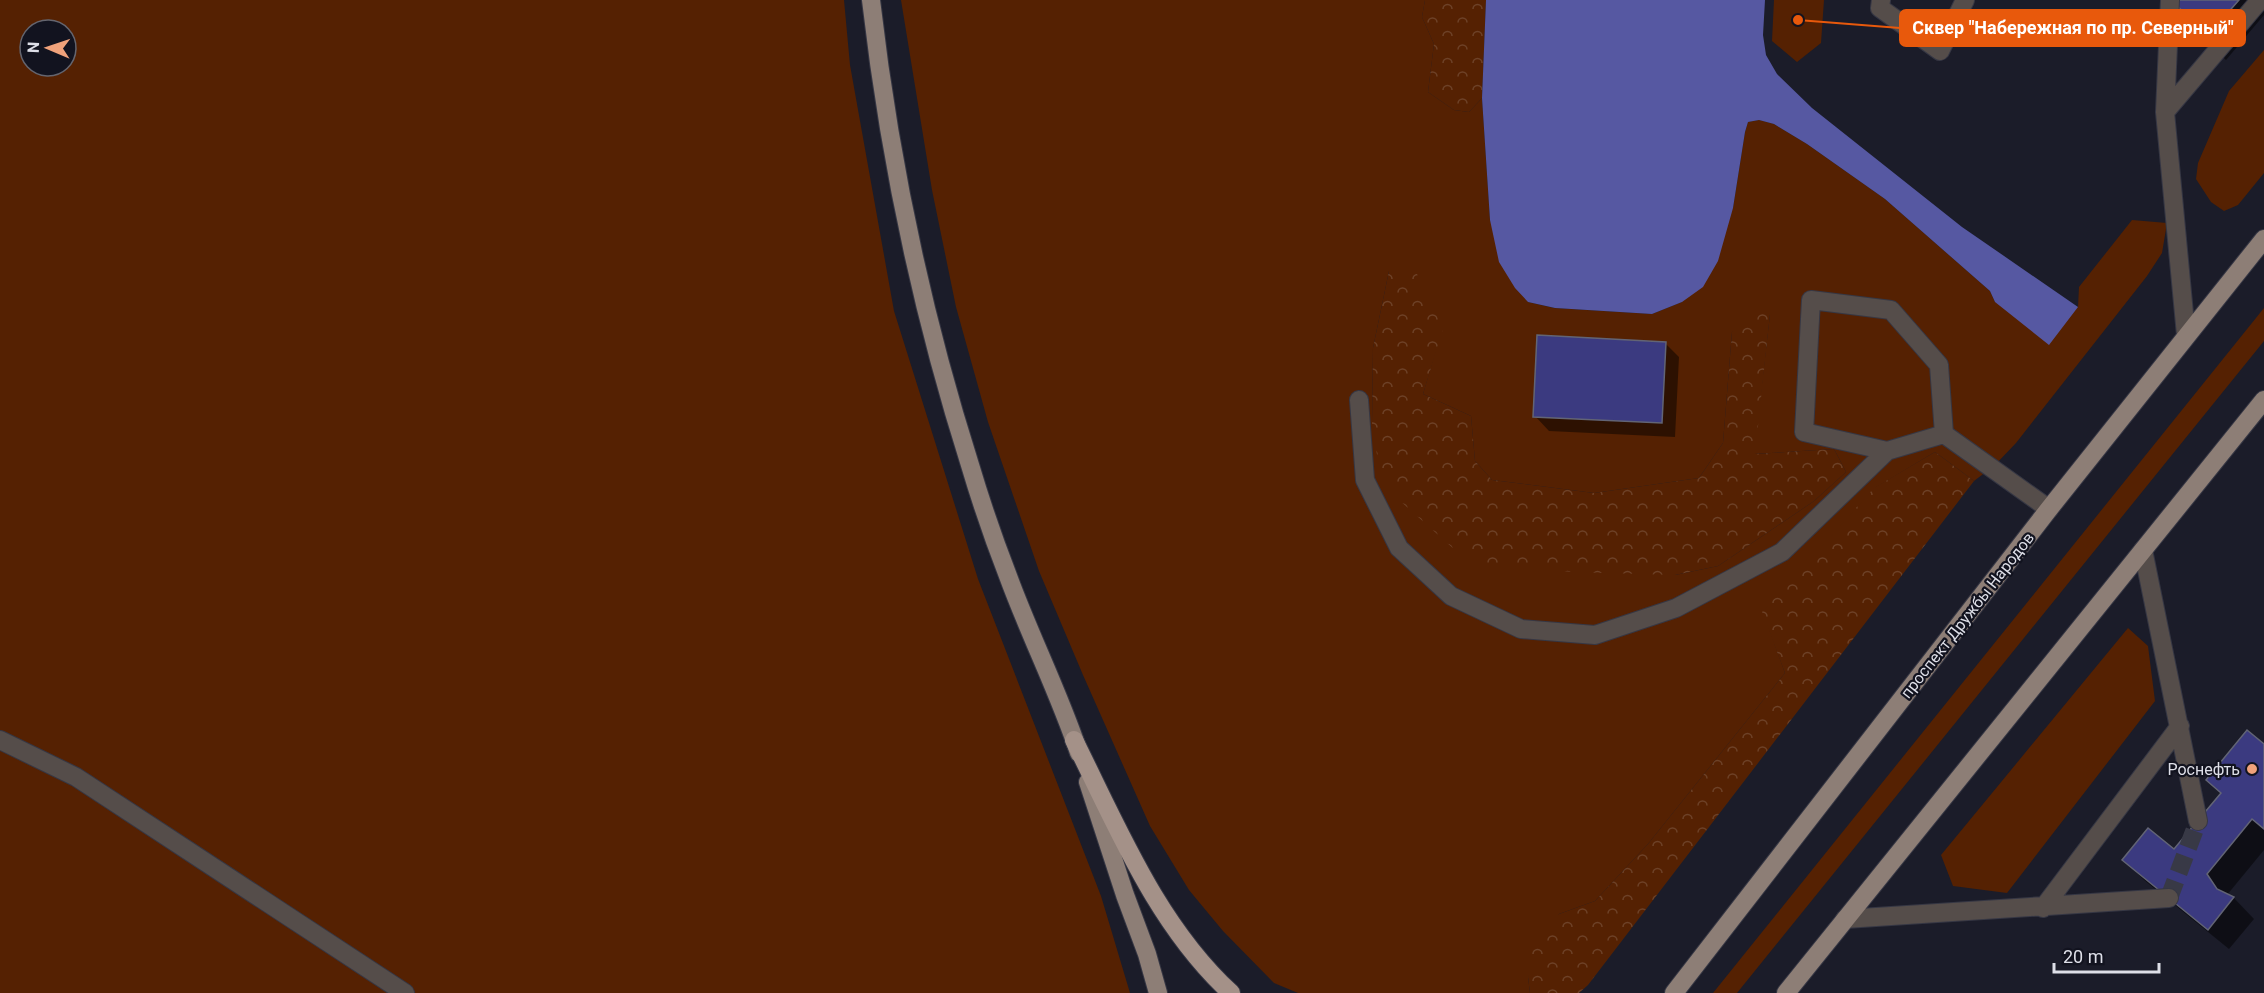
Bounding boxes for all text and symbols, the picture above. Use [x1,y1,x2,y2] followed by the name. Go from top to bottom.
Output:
[1900,10,2245,46] callout: Сквер "Набережная по пр. Северный"
[1912,17,2234,38] text: Сквер "Набережная по пр. Северный"
[18,18,78,78] north arrow
[24,42,43,53] text: N
[1897,529,2038,702] street label: проспект Дружбы Народов
[2167,760,2240,779] place label: Роснефть
[2245,762,2259,776] marker: Роснефть
[2054,936,2159,974] scale bar
[2063,946,2103,967] text: 20 m

